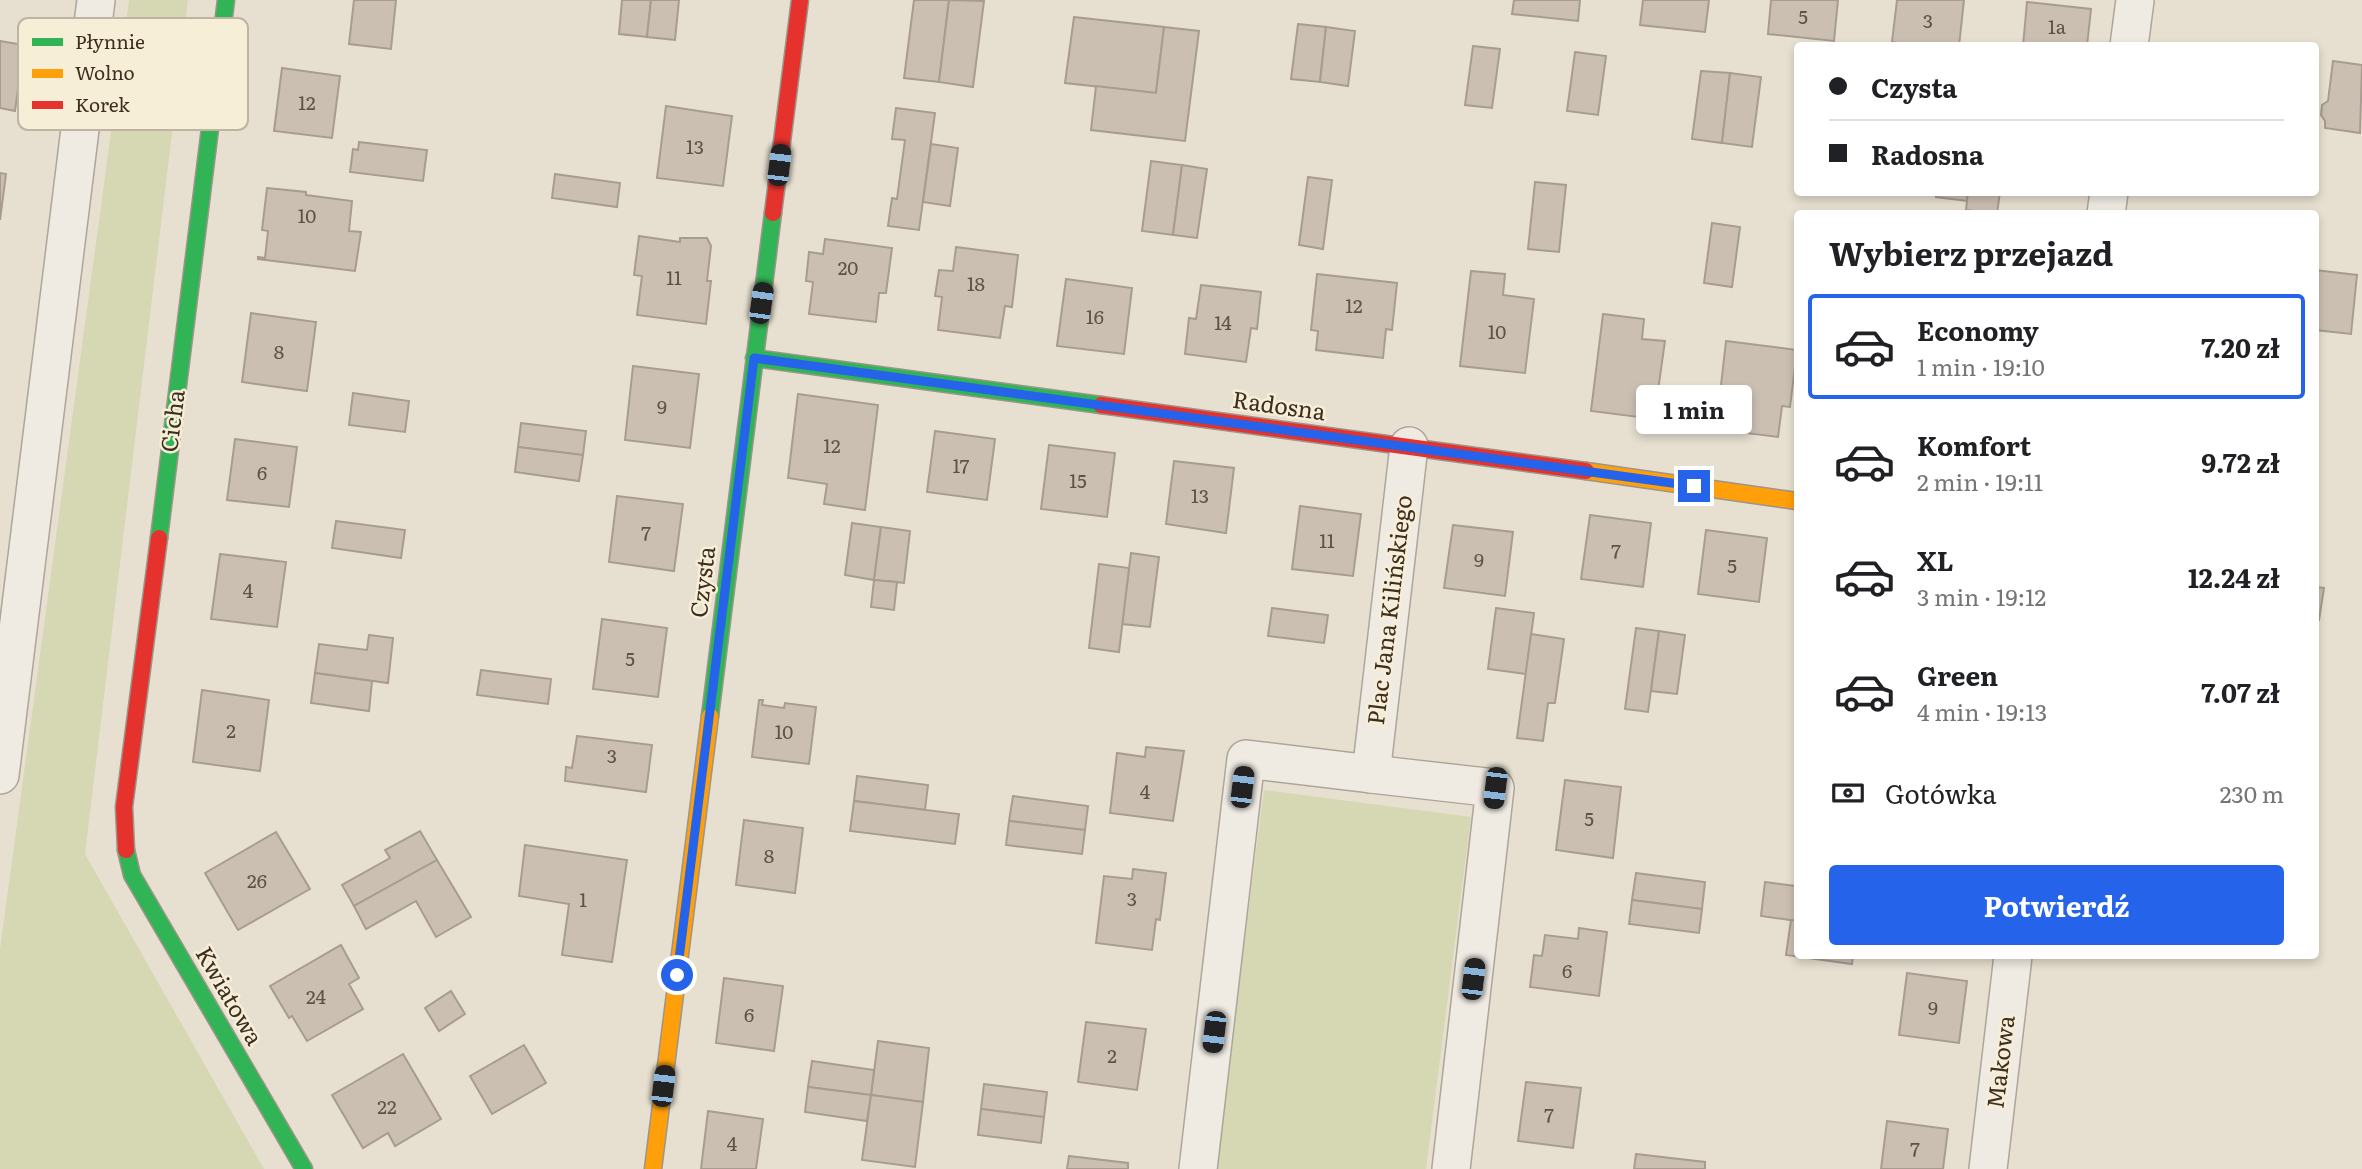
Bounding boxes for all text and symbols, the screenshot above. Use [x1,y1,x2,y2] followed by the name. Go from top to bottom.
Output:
[1798,2,1808,30] house number: 5
[1923,6,1933,34] house number: 3
[2048,12,2067,40] house number: 1a
[18,18,248,130] legend
[75,27,145,55] text: Płynnie
[75,58,135,86] text: Wolno
[1871,67,1957,106] text: Czysta
[298,88,316,116] house number: 12
[75,90,130,118] text: Korek
[686,132,704,160] house number: 13
[1871,134,1984,173] text: Radosna
[767,143,792,187] car
[298,201,316,229] house number: 10
[1829,228,2113,276] text: Wybierz przejazd
[838,253,858,281] house number: 20
[666,263,682,291] house number: 11
[967,269,985,297] house number: 18
[748,281,775,325] car
[1345,291,1363,319] house number: 12
[1086,302,1104,330] house number: 16
[1214,308,1232,336] house number: 14
[1917,310,2039,349] text: Economy
[1833,315,1896,378] icon: car
[1488,317,1506,345] house number: 10
[2201,327,2280,366] text: 7.20 zł
[274,337,284,365] house number: 8
[1917,349,2045,383] text: 1 min · 19:10
[1231,381,1329,427] street label: Radosna
[1636,384,1752,434] callout: 1 min
[150,387,192,454] street label: Cicha
[657,392,667,420] house number: 9
[1663,392,1725,426] text: 1 min
[1917,425,2031,464] text: Komfort
[1833,430,1896,493] icon: car
[823,431,841,459] house number: 12
[2201,442,2280,481] text: 9.72 zł
[953,451,970,479] house number: 17
[257,458,267,486] house number: 6
[1917,464,2043,498] text: 2 min · 19:11
[1069,466,1087,494] house number: 15
[1678,470,1710,502] route end
[1191,481,1209,509] house number: 13
[1357,493,1419,727] street label: Plac Jana Kilińskiego
[641,518,651,546] house number: 7
[1319,526,1335,554] house number: 11
[1611,536,1621,564] house number: 7
[1917,540,1954,579] text: XL
[680,544,722,619] street label: Czysta
[1474,545,1484,573] house number: 9
[1833,545,1896,608] icon: car
[1727,551,1737,579] house number: 5
[2188,557,2280,596] text: 12.24 zł
[243,576,254,604] house number: 4
[1917,579,2046,613] text: 3 min · 19:12
[625,644,635,672] house number: 5
[1917,655,1998,694] text: Green
[1833,660,1896,723] icon: car
[2201,672,2280,711] text: 7.07 zł
[1917,694,2047,728] text: 4 min · 19:13
[226,716,236,744] house number: 2
[775,717,793,745] house number: 10
[607,741,617,769] house number: 3
[1230,765,1255,809] car
[1483,766,1508,810] car
[1885,773,1996,812] text: Gotówka
[1829,774,1867,812] icon: cash
[2220,776,2284,810] text: 230 m
[1140,777,1151,805] house number: 4
[1584,804,1594,832] house number: 5
[764,841,774,869] house number: 8
[1829,865,2284,945] button: Potwierdź
[247,866,267,894] house number: 26
[1127,884,1137,912] house number: 3
[579,885,587,913] house number: 1
[189,939,273,1051] street label: Kwiatowa
[1562,956,1572,984] house number: 6
[1461,957,1486,1001] car
[661,959,693,991] route start
[306,982,327,1010] house number: 24
[1928,993,1938,1021] house number: 9
[744,1000,754,1028] house number: 6
[1202,1010,1227,1054] car
[1976,1012,2022,1110] street label: Makowa
[1107,1041,1117,1069] house number: 2
[651,1064,676,1108] car
[377,1092,397,1120] house number: 22
[1544,1100,1554,1128] house number: 7
[727,1129,738,1157] house number: 4
[1910,1134,1920,1162] house number: 7

